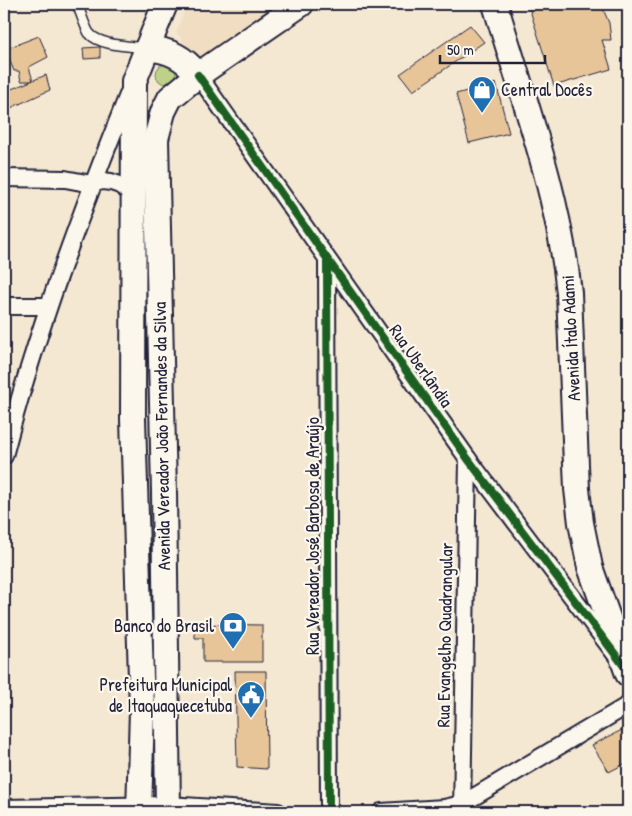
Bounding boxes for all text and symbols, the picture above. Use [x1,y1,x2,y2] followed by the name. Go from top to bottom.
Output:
[440,32,544,64] scale bar
[447,39,474,60] text: 50 m
[467,75,497,114] shop icon: Central Docês
[501,77,592,102] place label: Central Docês
[555,274,586,402] street label: Avenida Ítalo Adami
[147,301,176,571] street label: Avenida Vereador João Fernandes da Silva
[384,319,459,412] street label: Rua Uberlândia
[300,417,325,655] street label: Rua Vereador José Barbosa de Araújo
[430,542,459,728] street label: Rua Evangelho Quadrangular
[218,611,248,650] bank icon: Banco do Brasil
[114,613,214,638] place label: Banco do Brasil
[99,672,232,718] place label: Prefeitura Municipal de Itaquaquecetuba
[236,680,266,719] public building icon: Prefeitura Municipal de Itaquaquecetuba

